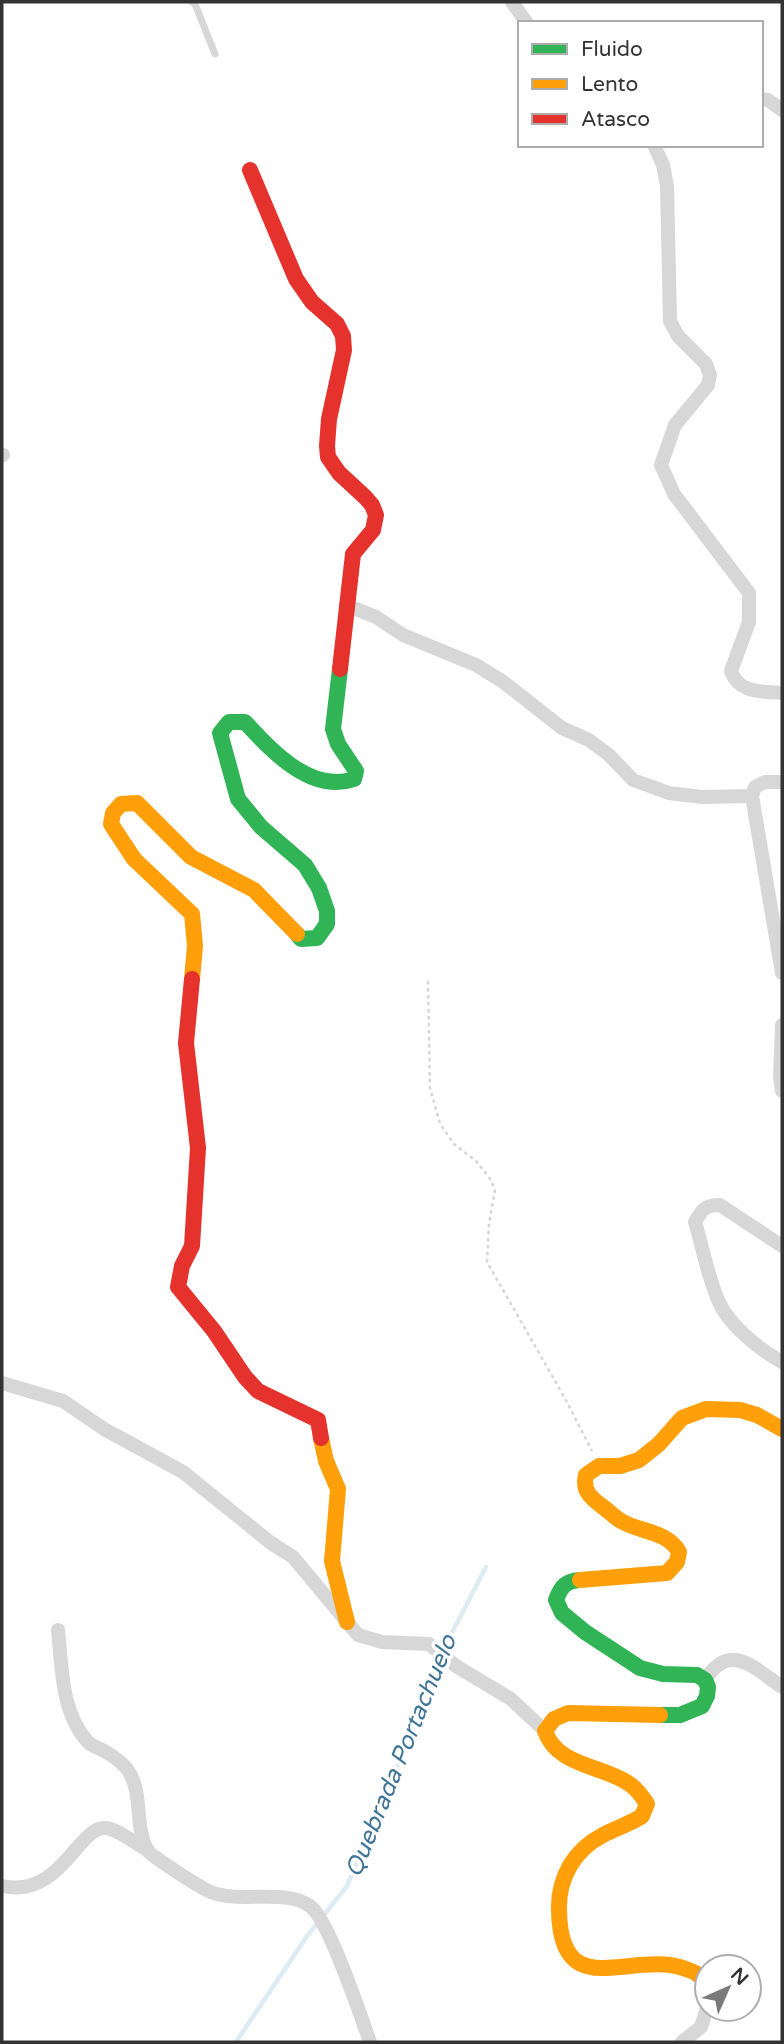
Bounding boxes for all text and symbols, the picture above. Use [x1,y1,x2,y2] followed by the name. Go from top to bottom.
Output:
[518,21,763,147] legend
[581,37,643,62] text: Fluido
[581,72,638,97] text: Lento
[581,107,650,132] text: Atasco
[339,1629,463,1881] water label: Quebrada Portachuelo
[693,1953,763,2023] north arrow
[726,1964,752,1990] text: N

